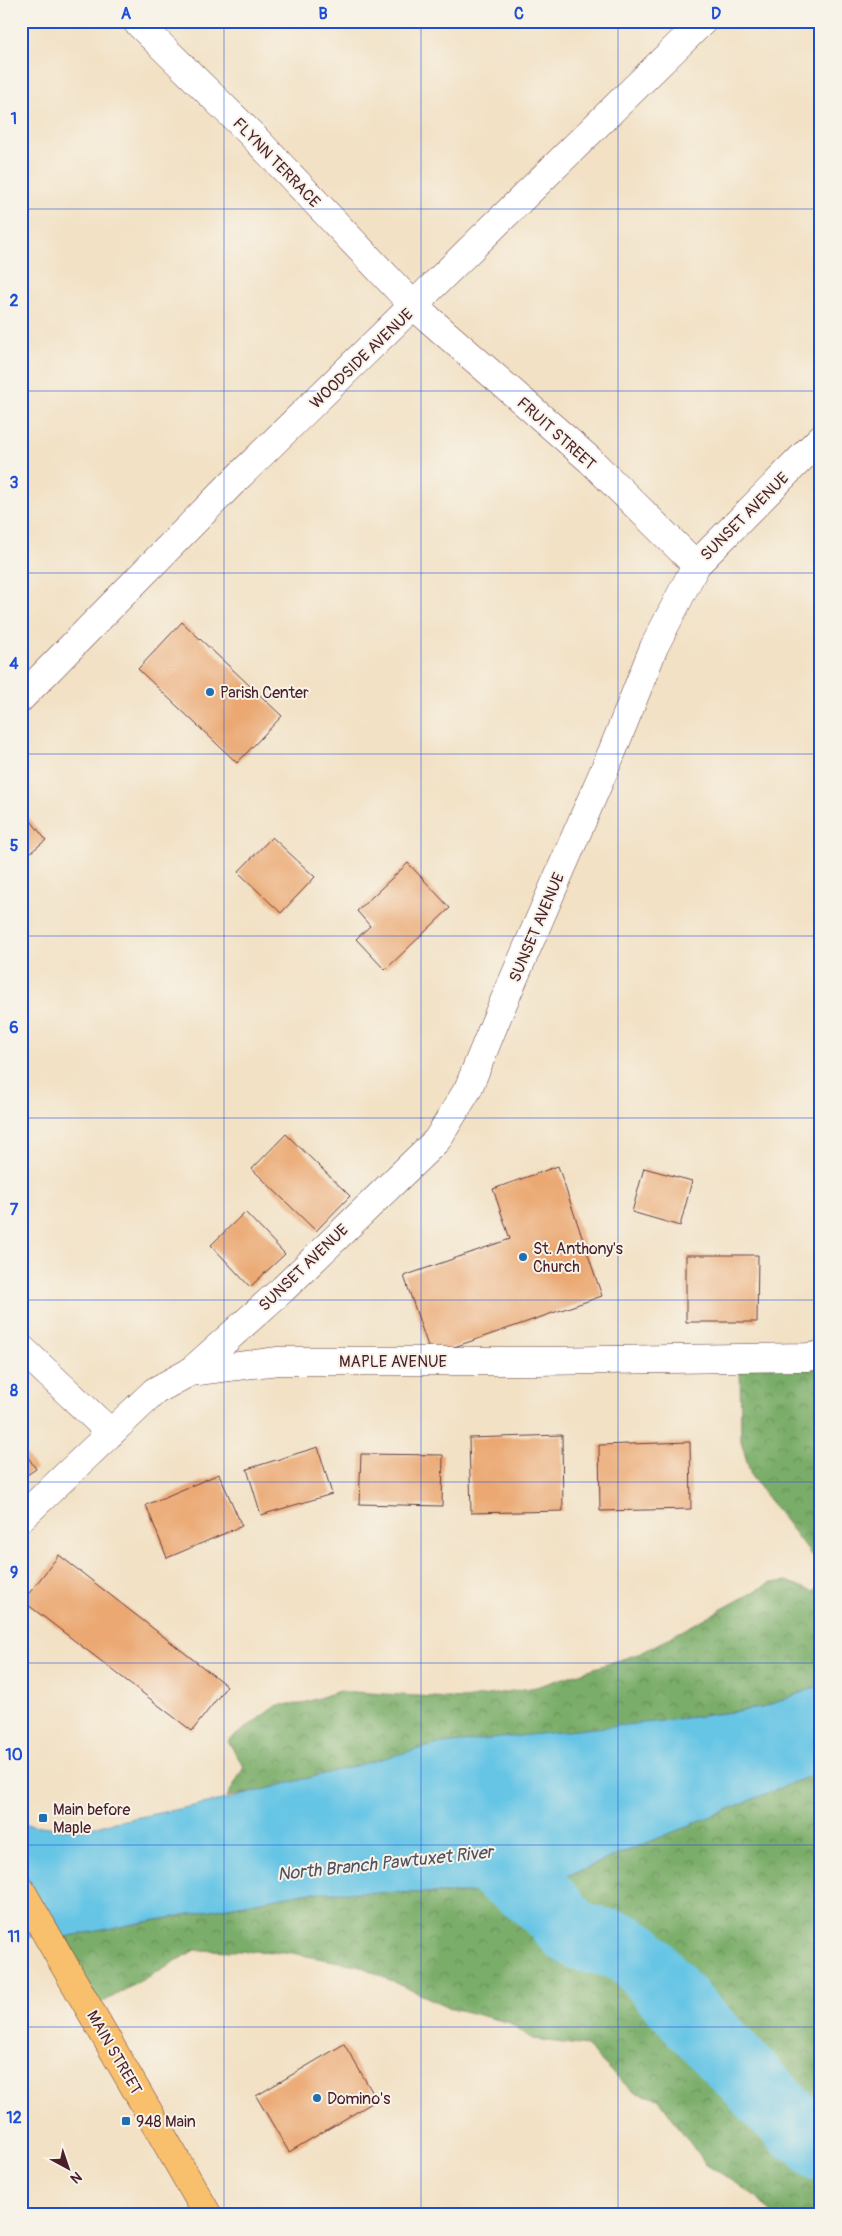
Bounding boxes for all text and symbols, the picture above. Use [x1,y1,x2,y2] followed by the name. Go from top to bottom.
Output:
[121,4,132,24] text: A
[318,4,328,24] text: B
[514,4,524,24] text: C
[711,4,721,24] text: D
[11,109,17,129] text: 1
[228,114,324,212] street label: FLYNN TERRACE
[10,291,19,311] text: 2
[306,304,418,413] street label: WOODSIDE AVENUE
[513,393,600,474] street label: FRUIT STREET
[696,468,793,565] street label: SUNSET AVENUE
[10,473,19,493] text: 3
[9,654,19,674] text: 4
[220,683,309,703] place label: Parish Center
[204,686,216,698] marker: Parish Center
[10,836,19,856] text: 5
[505,870,569,985] street label: SUNSET AVENUE
[9,1018,19,1038] text: 6
[10,1200,19,1220] text: 7
[255,1220,353,1316] street label: SUNSET AVENUE
[533,1239,623,1277] place label: St. Anthony's Church
[517,1251,529,1263] marker: St. Anthony's Church
[339,1352,447,1372] street label: MAPLE AVENUE
[10,1381,18,1401] text: 8
[10,1563,18,1583] text: 9
[5,1745,23,1765] text: 10
[53,1800,130,1838] place label: Main before Maple
[37,1812,49,1824] marker: Main before Maple
[276,1840,497,1886] water label: North Branch Pawtuxet River
[8,1927,20,1947] text: 11
[82,2007,146,2098] street label: MAIN STREET
[327,2089,390,2109] place label: Domino's
[311,2092,323,2104] marker: Domino's
[6,2108,22,2128] text: 12
[136,2112,196,2132] place label: 948 Main
[120,2115,132,2127] marker: 948 Main
[42,2144,92,2194] north arrow
[67,2168,85,2187] text: N

